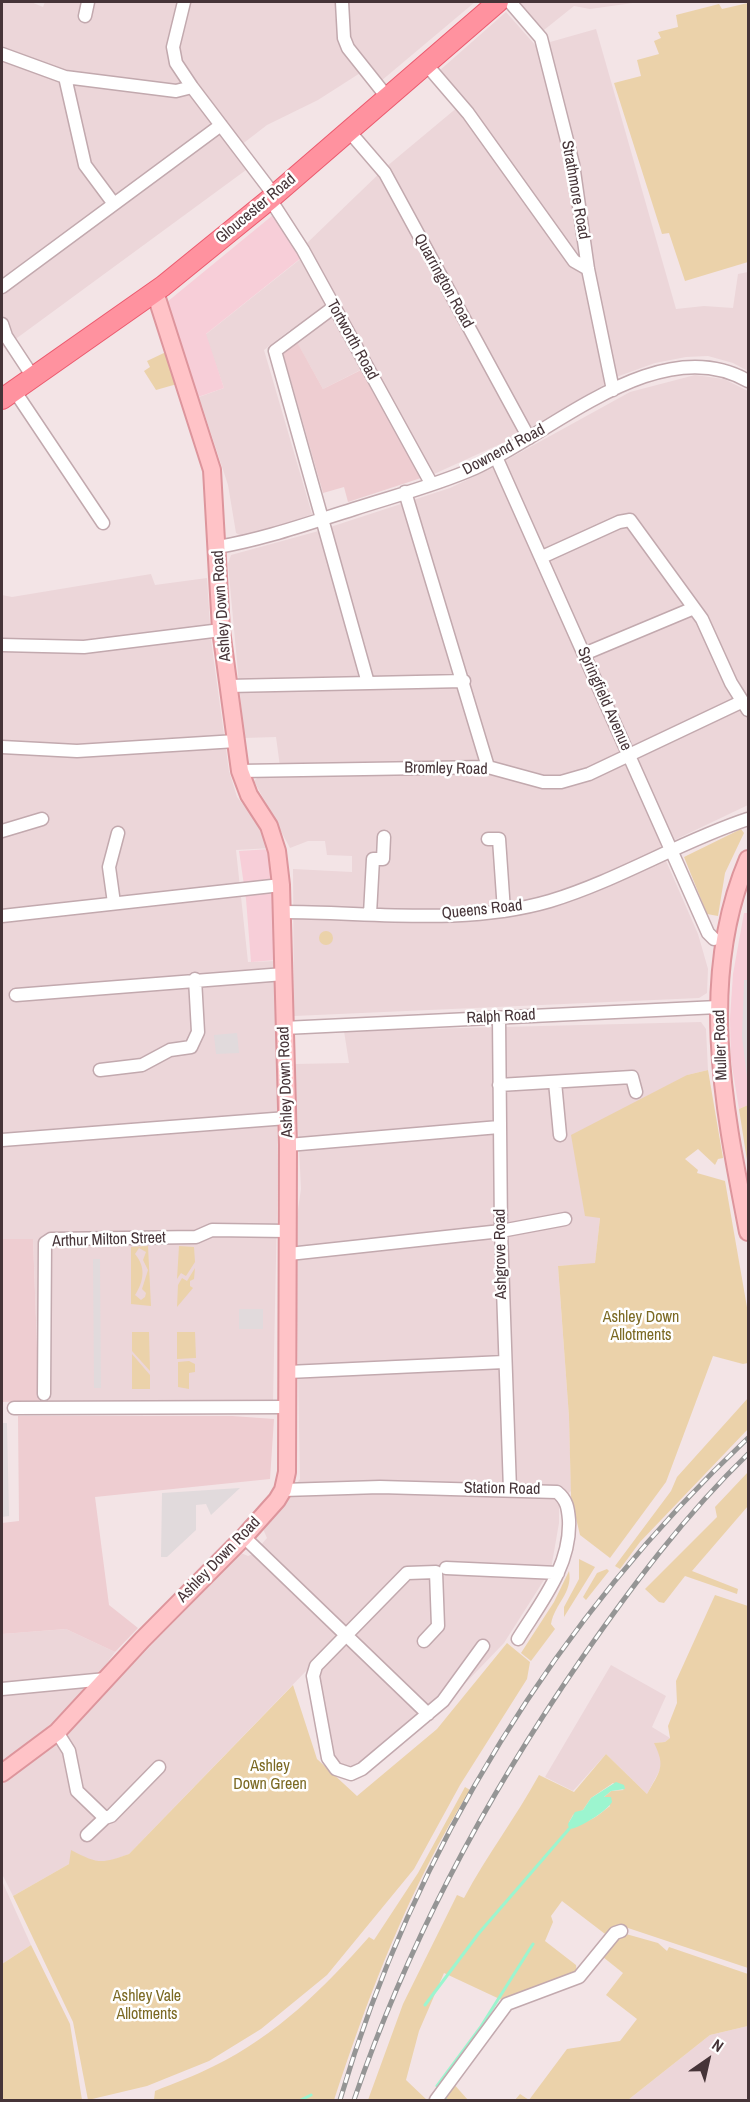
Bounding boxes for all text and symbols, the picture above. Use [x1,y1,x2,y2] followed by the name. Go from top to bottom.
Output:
[557,139,593,241] street label: Strathmore Road
[212,170,300,248] street label: Gloucester Road
[409,230,477,332] street label: Quarrington Road
[322,296,382,384] street label: Tortworth Road
[460,420,548,480] street label: Downend Road
[209,550,235,662] street label: Ashley Down Road
[573,644,635,754] street label: Springfield Avenue
[404,759,488,779] street label: Bromley Road
[441,896,523,924] street label: Queens Road
[466,1006,536,1028] street label: Ralph Road
[710,1009,732,1081] street label: Muller Road
[274,1026,298,1138] street label: Ashley Down Road
[491,1209,511,1299] street label: Ashgrove Road
[52,1228,166,1252] street label: Arthur Milton Street
[603,1308,679,1346] park label: Ashley Down Allotments
[464,1479,540,1499] street label: Station Road
[173,1513,265,1607] street label: Ashley Down Road
[233,1757,307,1795] park label: Ashley Down Green
[113,1987,181,2025] park label: Ashley Vale Allotments
[678,2030,738,2090] north arrow
[708,2033,728,2057] text: N

